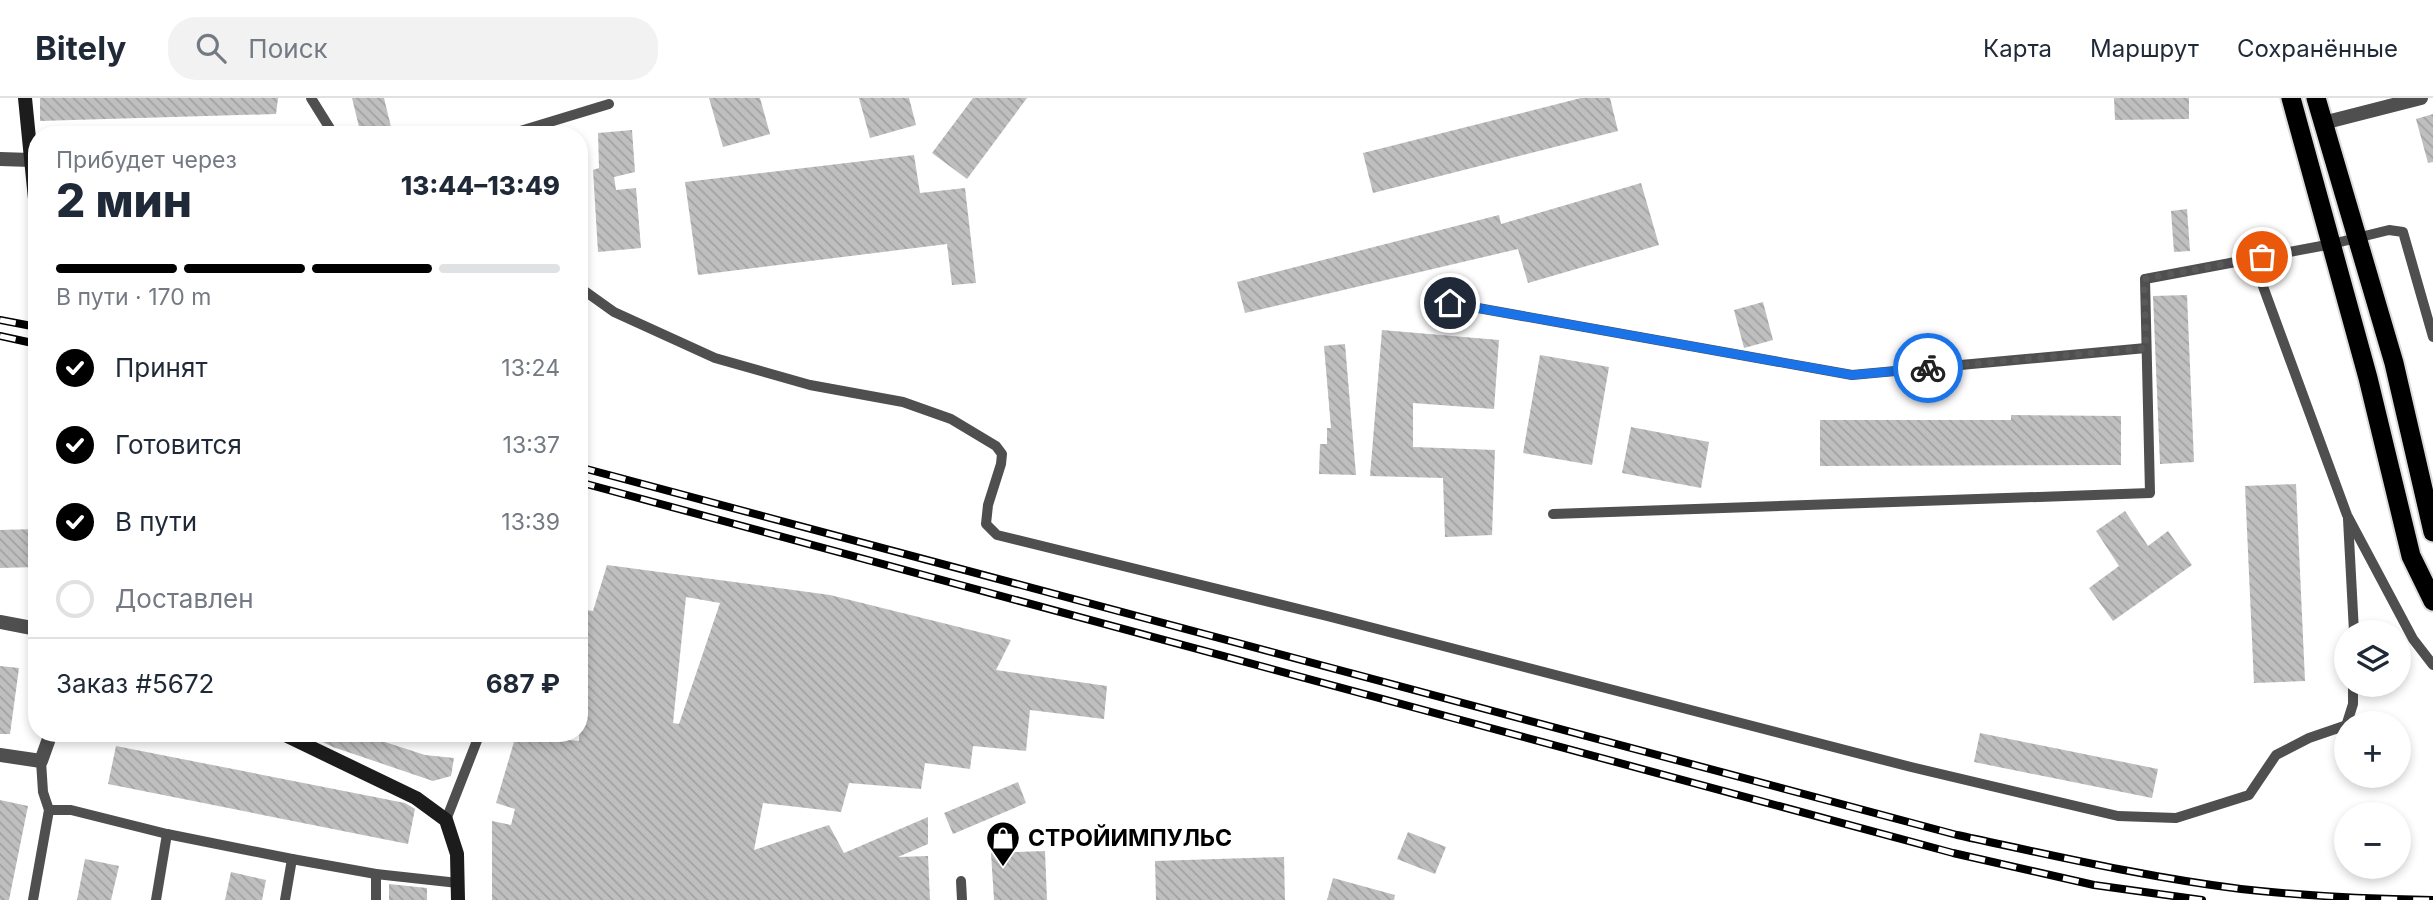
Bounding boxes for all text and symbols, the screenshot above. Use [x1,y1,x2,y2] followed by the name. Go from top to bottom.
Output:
[168,17,658,80] search box
[35,28,126,68] text: Bitely
[192,29,230,67] icon: search
[248,33,328,64] text: Поиск
[1983,34,2052,63] text: Карта
[2090,34,2199,63] text: Маршрут
[2237,34,2398,63] text: Сохранённые
[56,146,237,174] text: Прибудет через
[401,170,560,201] text: 13:44–13:49
[56,172,192,228] text: 2 мин
[2232,227,2292,287] pin
[2243,238,2281,276] icon: bag
[1420,273,1480,333] pin
[56,283,211,311] text: В пути · 170 m
[1431,284,1469,322] icon: home
[1893,333,1963,403] courier
[56,349,94,387] icon: check
[1909,349,1947,387] icon: bike
[115,352,208,383] text: Принят
[501,354,560,382] text: 13:24
[56,426,94,464] icon: check
[115,429,242,460] text: Готовится
[503,431,560,459] text: 13:37
[56,503,94,541] icon: check
[115,506,197,537] text: В пути
[501,508,560,536] text: 13:39
[115,583,254,614] text: Доставлен
[2334,620,2411,879] map controls
[2334,620,2411,697] button: layers
[56,668,214,699] text: Заказ #5672
[486,668,560,699] text: 687 ₽
[2334,711,2411,788] button: +
[2334,802,2411,879] button: −
[984,819,1022,868] shop icon: СТРОЙИМПУЛЬС
[1028,824,1232,852] place label: СТРОЙИМПУЛЬС

